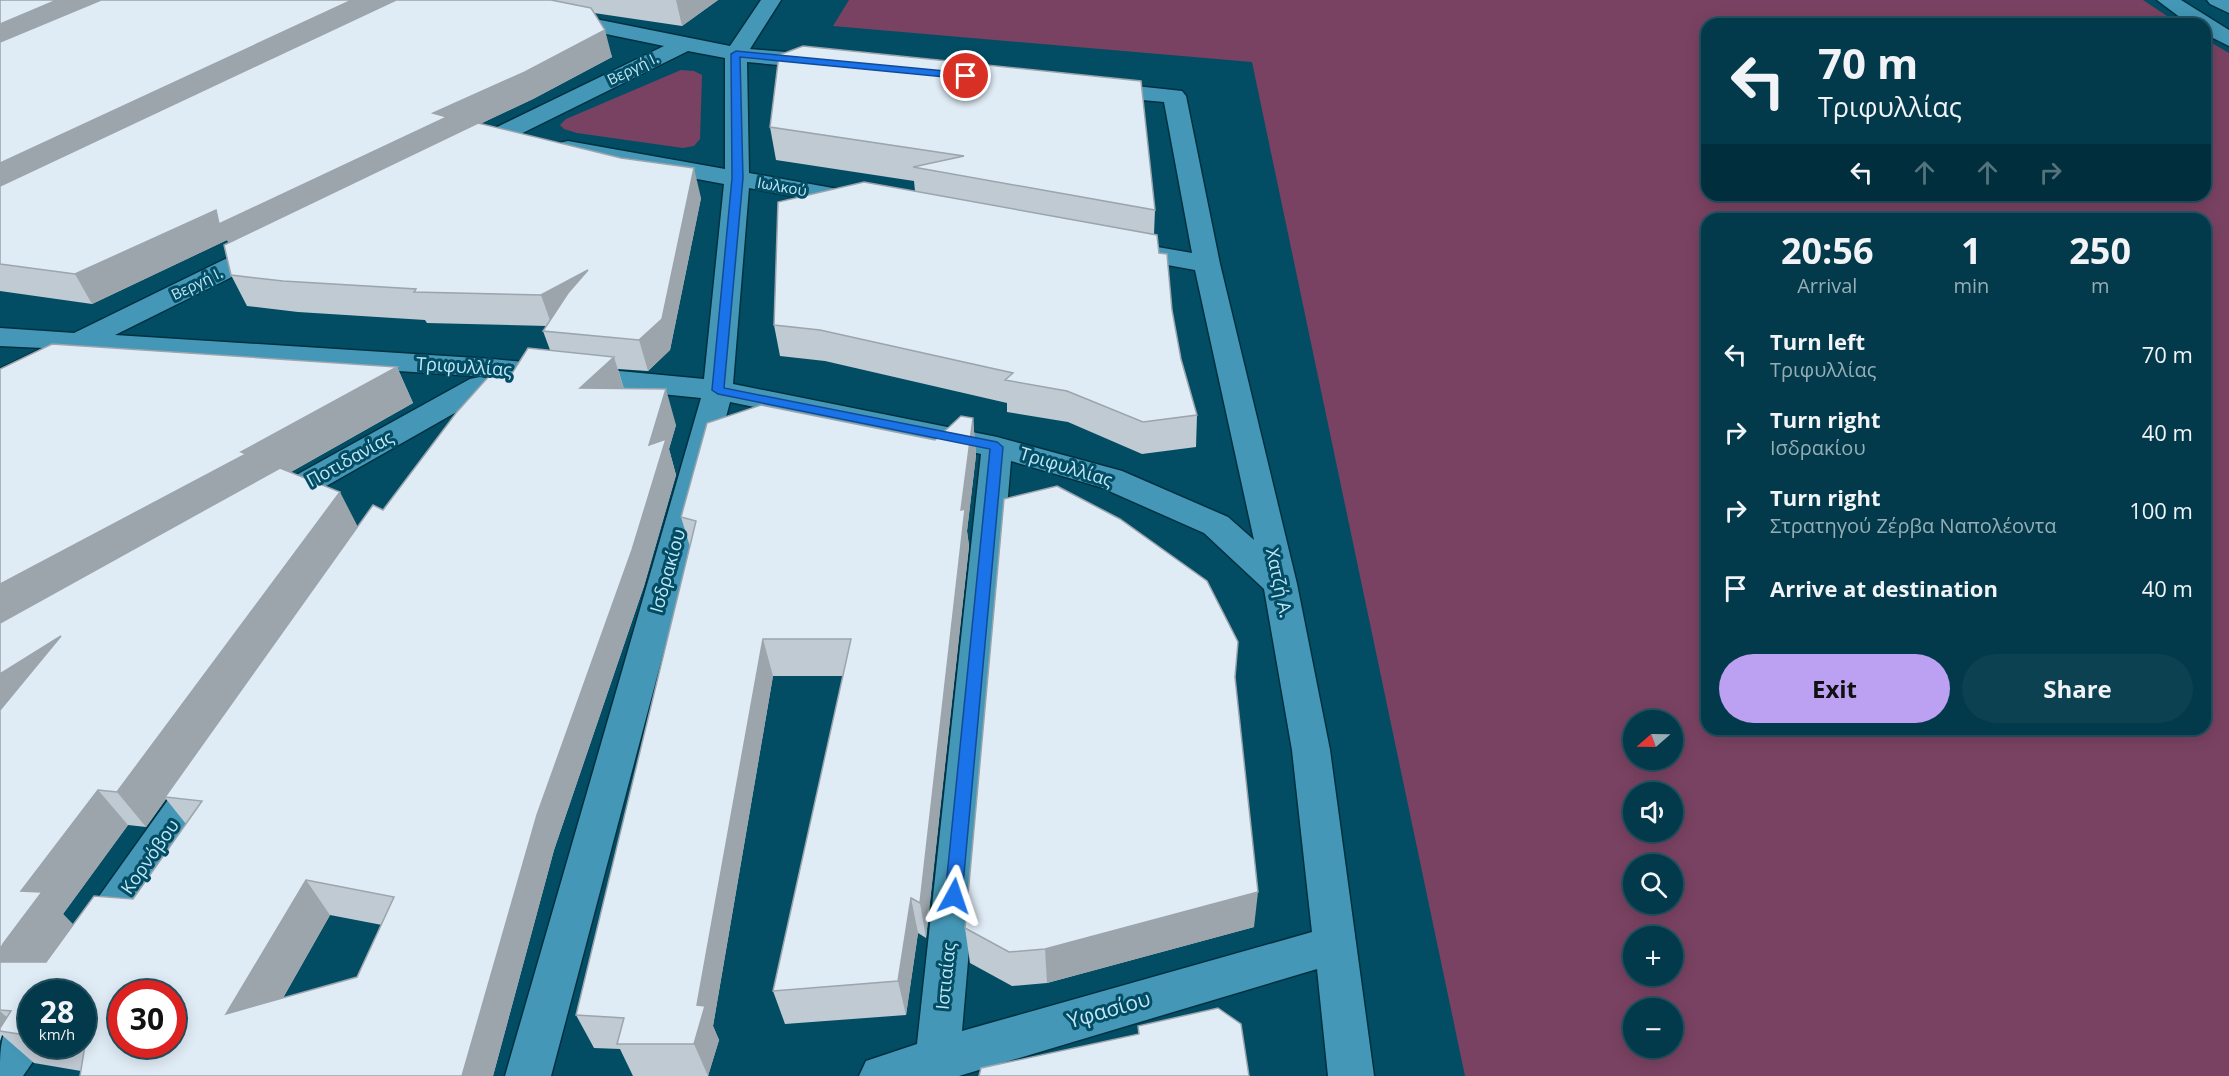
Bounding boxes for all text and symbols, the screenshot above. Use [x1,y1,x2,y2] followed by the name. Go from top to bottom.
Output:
[1818,34,1918,91] text: 70 m
[1719,42,1797,120] icon: left
[604,47,662,89] street label: Βεργή Ι.
[940,50,991,101] pin
[949,59,982,92] icon: arrive
[1818,88,1962,125] text: Τριφυλλίας
[1845,156,1878,189] icon: left
[1908,156,1941,189] icon: ahead
[1971,156,2004,189] icon: ahead
[2034,156,2067,189] icon: right
[756,172,808,200] street label: Ιωλκού
[1781,226,1874,275] text: 20:56
[1961,226,1982,275] text: 1
[2069,226,2131,275] text: 250
[168,262,226,304] street label: Βεργή Ι.
[1797,272,1857,299] text: Arrival
[1953,272,1989,299] text: min
[2091,272,2109,299] text: m
[1770,326,1865,356] text: Turn left
[1719,338,1752,371] icon: left
[2142,339,2193,369] text: 70 m
[415,351,513,381] street label: Τριφυλλίας
[1770,356,1876,383] text: Τριφυλλίας
[1770,404,1881,434] text: Turn right
[1719,416,1752,449] icon: right
[2142,417,2193,447] text: 40 m
[302,424,398,492] street label: Ποτιδανίας
[1770,434,1866,461] text: Ισδρακίου
[1017,441,1116,492] street label: Τριφυλλίας
[1770,482,1881,512] text: Turn right
[1719,494,1752,527] icon: right
[2129,495,2193,525] text: 100 m
[1770,512,2056,539] text: Στρατηγού Ζέρβα Ναπολέοντα
[644,526,690,615] street label: Ισδρακίου
[1261,546,1299,620] street label: Χατζή Α.
[1719,572,1752,605] icon: arrive
[1770,573,1998,603] text: Arrive at destination
[2142,573,2193,603] text: 40 m
[1719,654,1950,723] button: Exit
[1962,654,2193,723] button: Share
[1623,710,1683,770] north arrow
[1623,710,1683,1058] map controls
[1623,782,1683,842] button: sound
[115,814,184,899] street label: Κορνόβου
[1623,854,1683,914] button: search
[922,864,986,928] position arrow
[1623,926,1683,986] button: +
[930,941,960,1011] street label: Ιστιαίας
[108,980,186,1058] speed limit sign: 30
[1064,984,1153,1034] street label: Υφασίου
[40,991,74,1032] text: 28
[1623,998,1683,1058] button: −
[39,1024,75,1044] text: km/h

